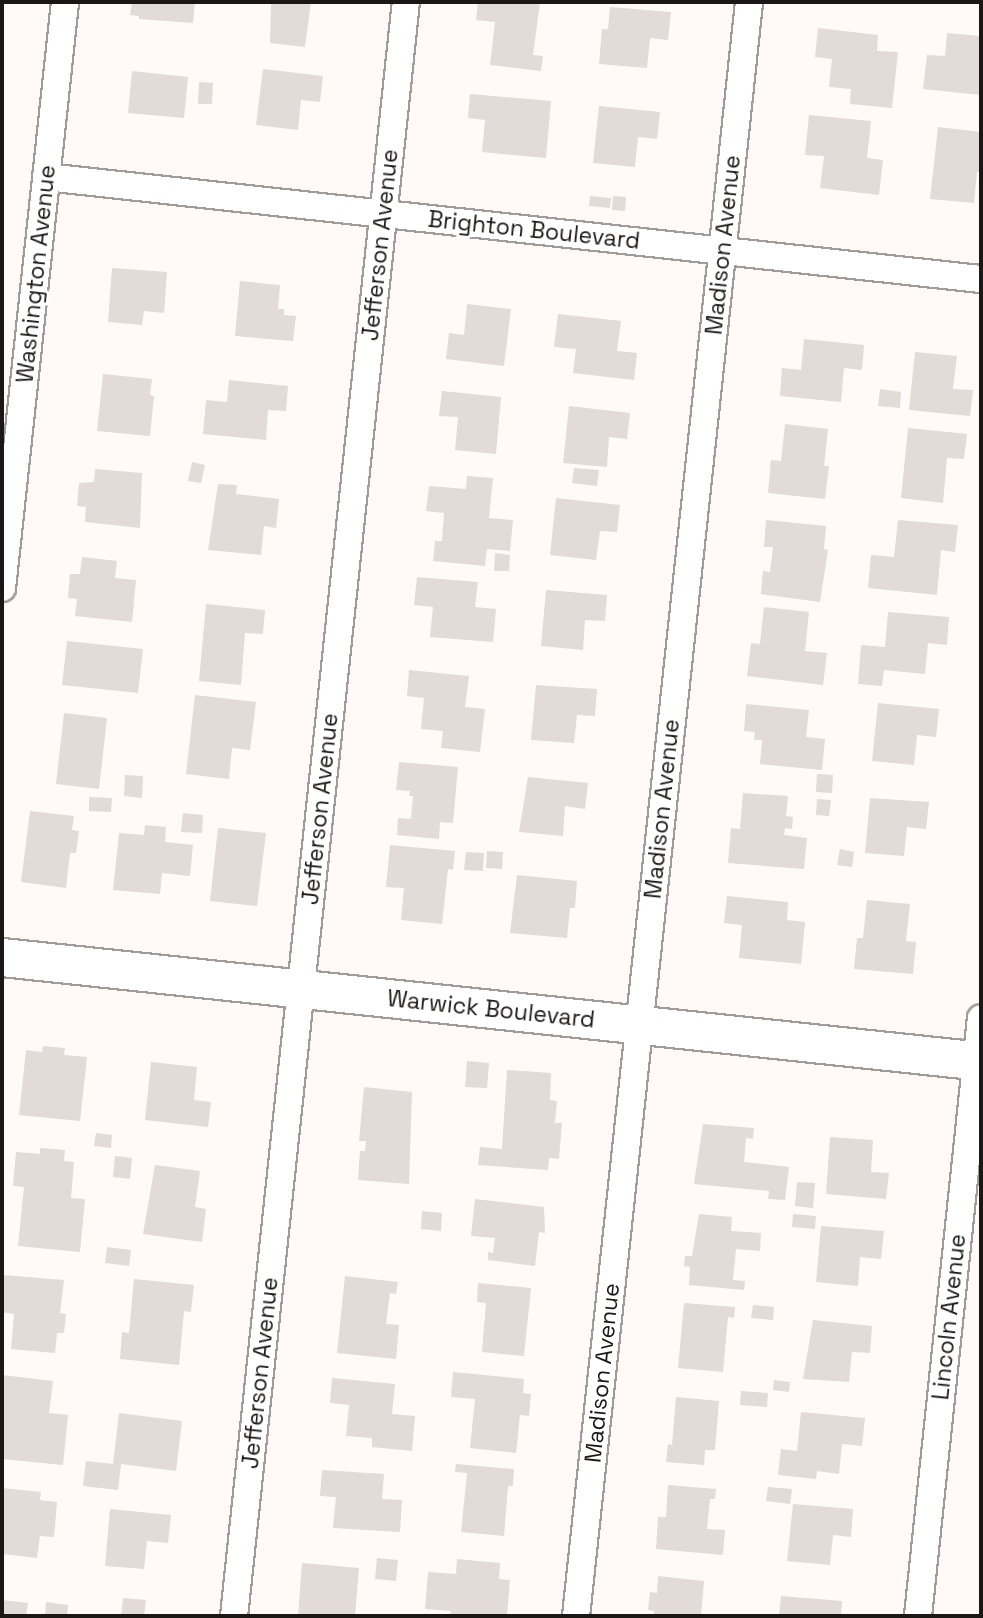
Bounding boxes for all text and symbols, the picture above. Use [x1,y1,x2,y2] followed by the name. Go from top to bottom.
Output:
[356,148,404,342] street label: Jefferson Avenue
[700,154,746,336] street label: Madison Avenue
[11,163,61,385] street label: Washington Avenue
[427,205,641,255] street label: Brighton Boulevard
[296,712,344,906] street label: Jefferson Avenue
[639,718,685,900] street label: Madison Avenue
[386,984,596,1034] street label: Warwick Boulevard
[927,1232,971,1402] street label: Lincoln Avenue
[236,1276,284,1470] street label: Jefferson Avenue
[579,1282,625,1464] street label: Madison Avenue

